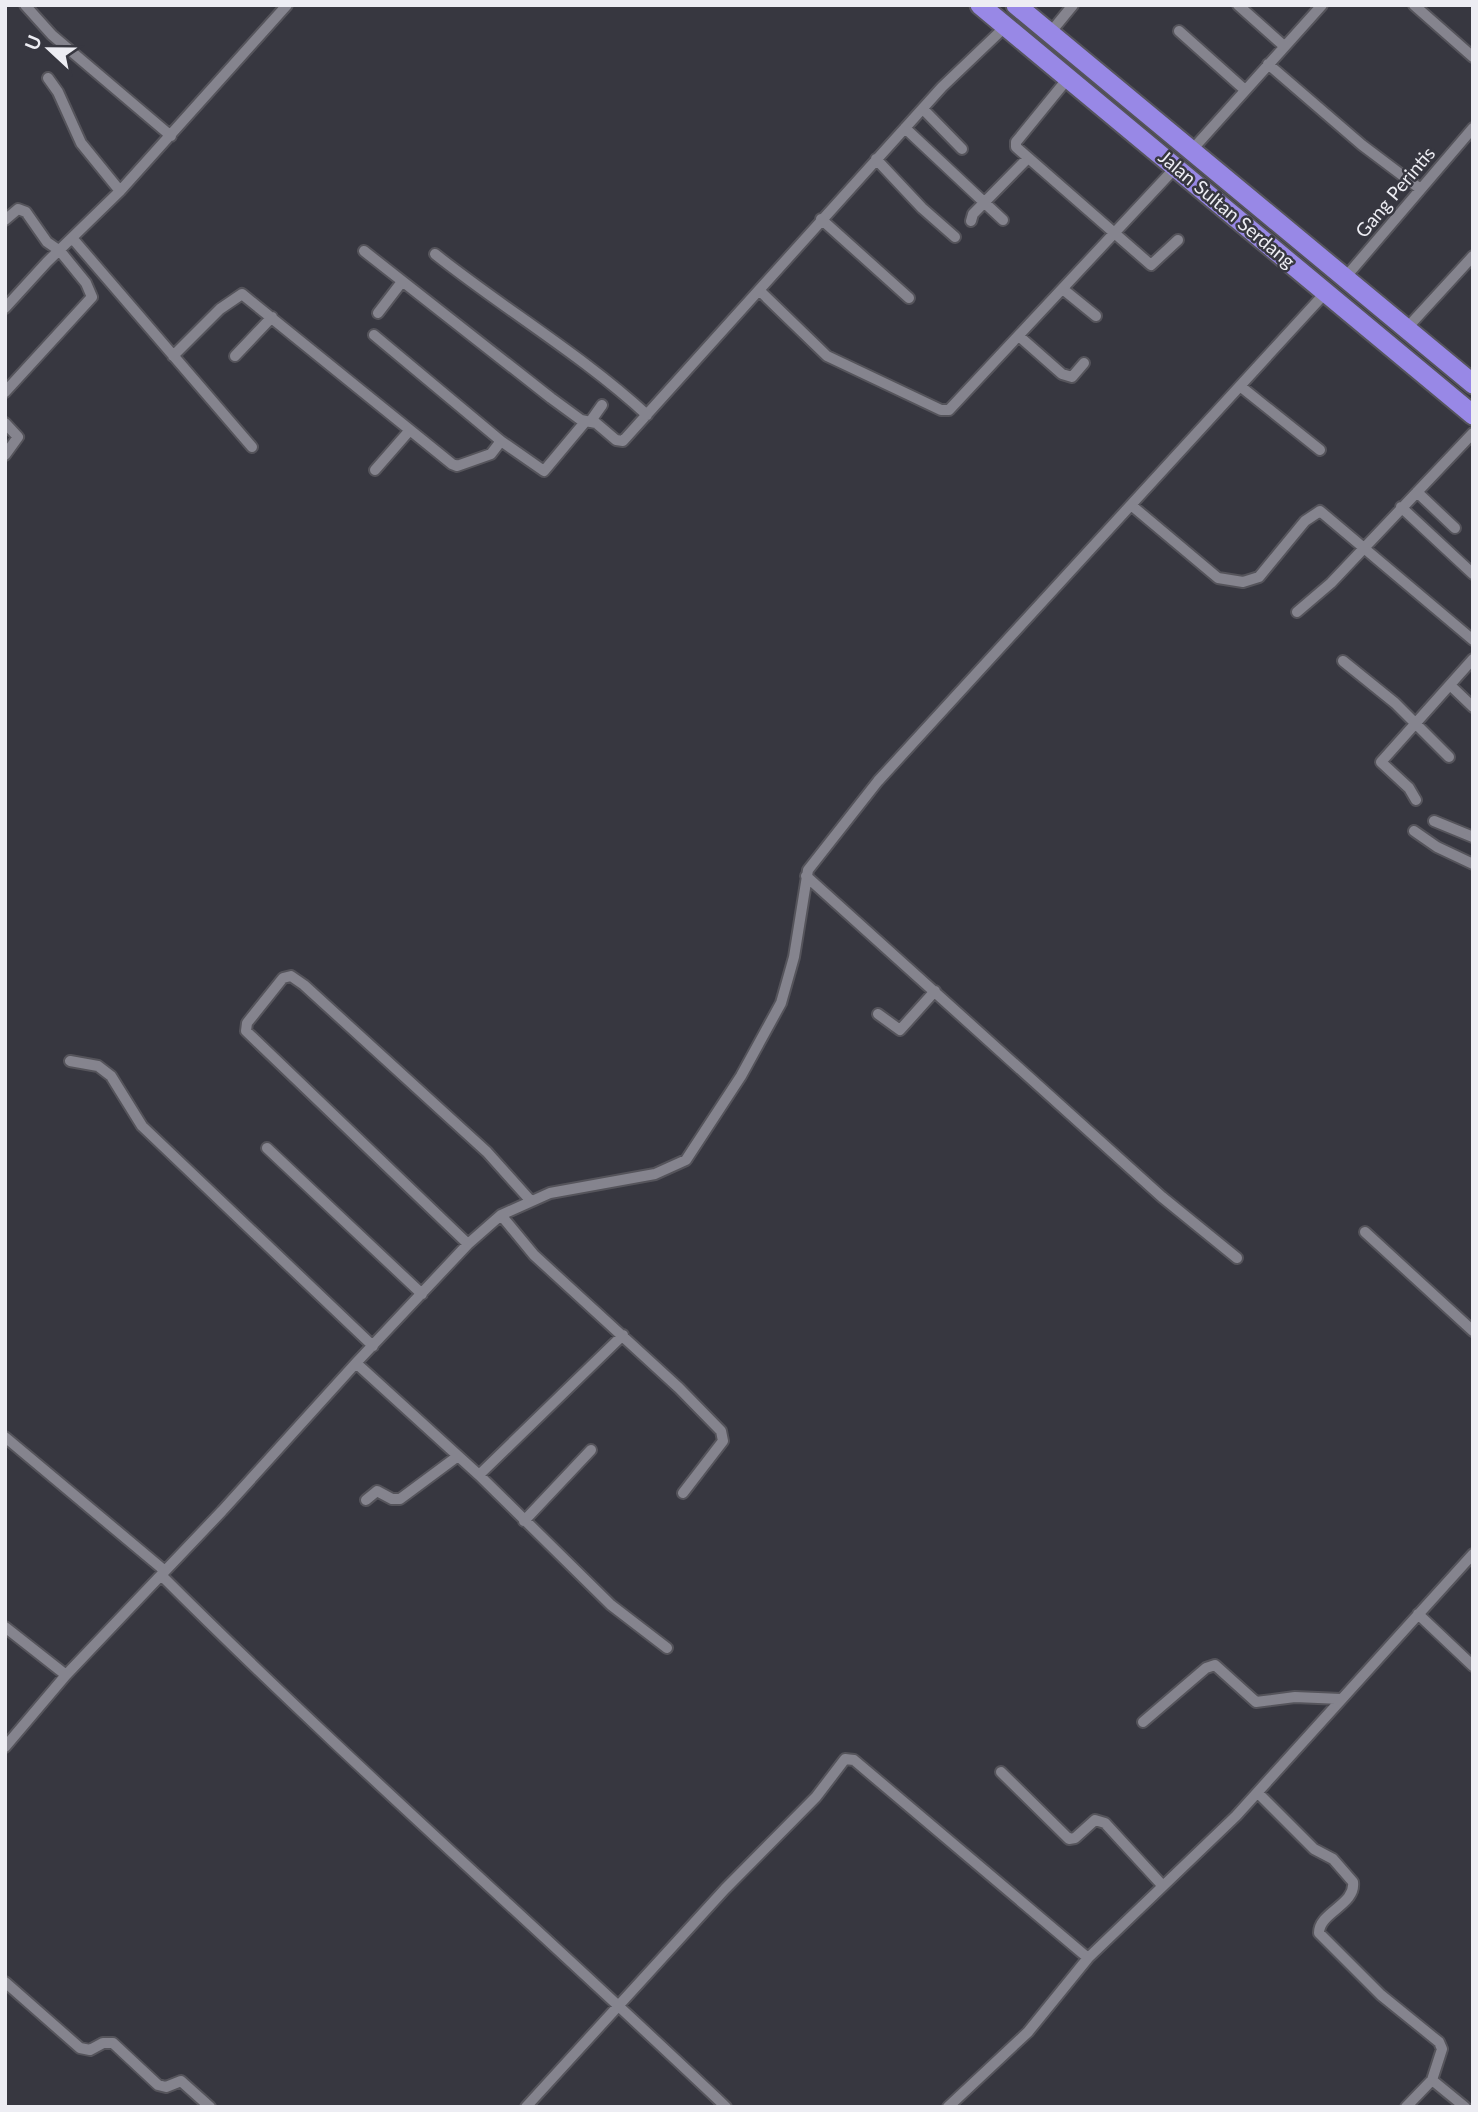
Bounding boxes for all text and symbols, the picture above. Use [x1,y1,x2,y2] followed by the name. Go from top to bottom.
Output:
[14,14,84,84] north arrow
[19,32,46,53] text: U
[1350,142,1439,242] street label: Gang Perintis
[1155,145,1300,272] street label: Jalan Sultan Serdang

